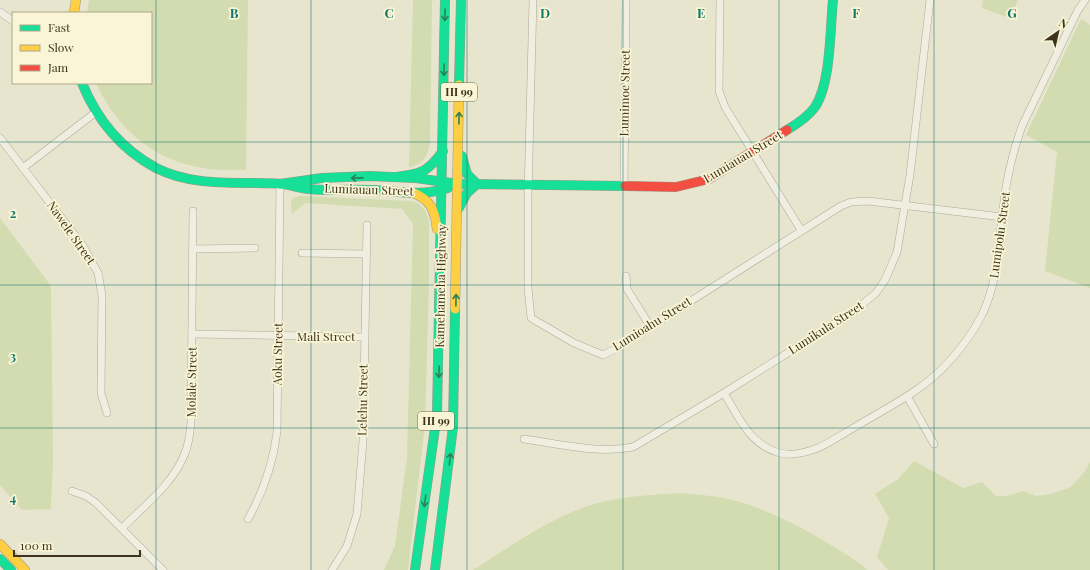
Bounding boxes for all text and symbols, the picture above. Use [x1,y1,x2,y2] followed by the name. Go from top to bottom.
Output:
[230,4,239,21] text: B
[384,4,394,21] text: C
[540,4,550,21] text: D
[697,4,705,21] text: E
[852,4,860,21] text: F
[1007,4,1017,21] text: G
[441,8,448,21] one-way arrow
[12,12,152,84] legend
[1038,12,1078,52] north arrow
[1056,15,1071,32] text: N
[48,19,71,35] text: Fast
[48,39,74,55] text: Slow
[615,49,633,136] street label: Lumimoe Street
[47,59,69,75] text: Jam
[440,63,448,76] one-way arrow
[441,83,477,101] road number: HI 99
[455,111,463,124] one-way arrow
[700,126,786,186] street label: Lumiauau Street
[351,174,364,182] one-way arrow
[324,179,415,199] street label: Lumiauau Street
[985,190,1013,279] street label: Lumipolu Street
[44,198,100,268] street label: Nawele Street
[10,204,17,221] text: 2
[431,224,449,348] street label: Kamehameha Highway
[609,292,694,354] street label: Lumioahu Street
[452,294,460,307] one-way arrow
[785,297,867,357] street label: Lumikula Street
[268,322,286,387] street label: Aoku Street
[297,328,356,344] street label: Mali Street
[182,346,200,417] street label: Molale Street
[10,347,16,364] text: 3
[353,363,371,436] street label: Lelehu Street
[435,365,443,378] one-way arrow
[418,412,454,430] road number: HI 99
[446,453,454,466] one-way arrow
[10,489,17,506] text: 4
[421,494,429,507] one-way arrow
[14,532,140,558] scale bar
[20,537,53,553] text: 100 m

